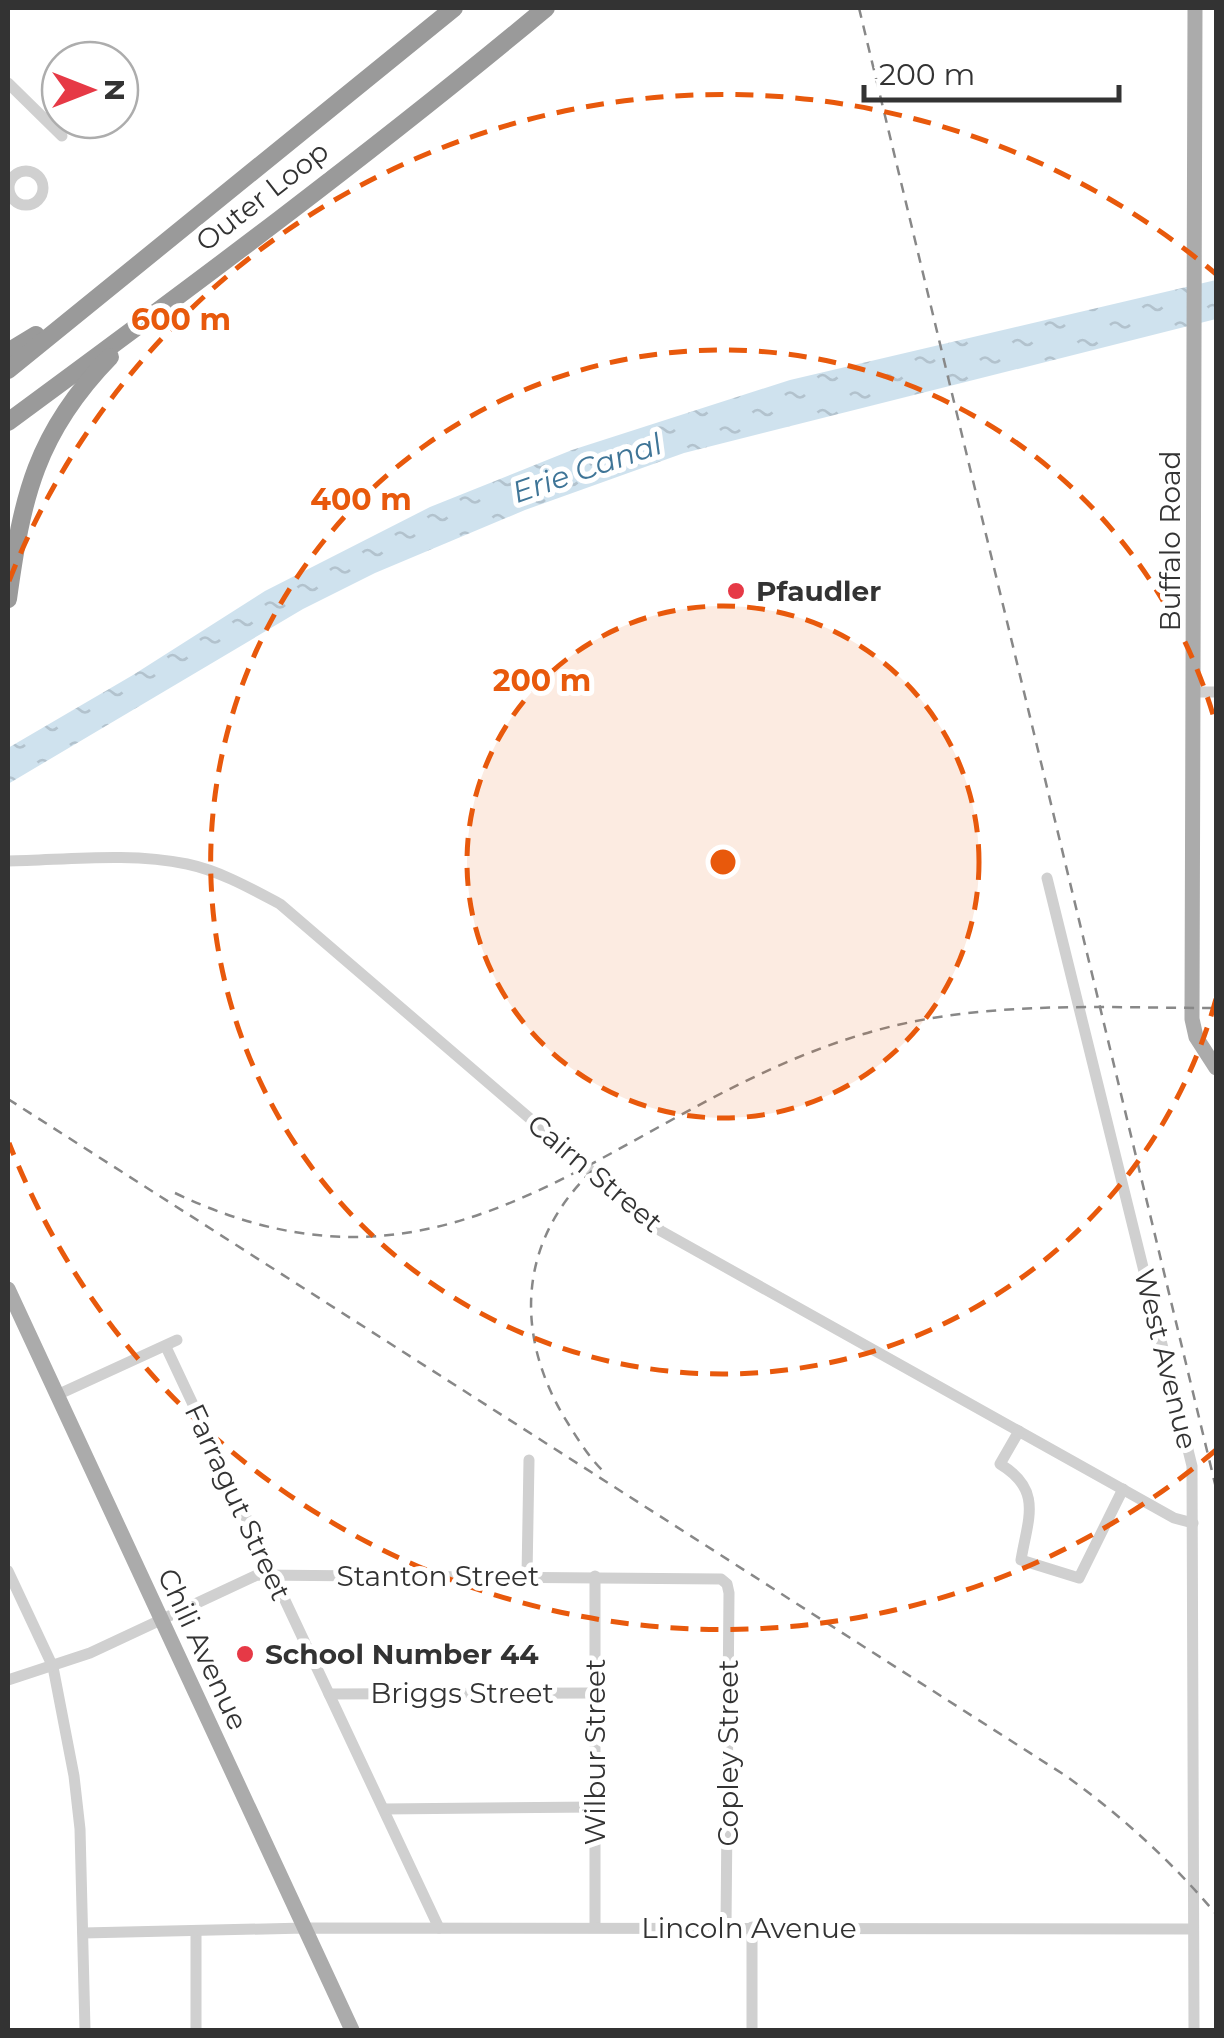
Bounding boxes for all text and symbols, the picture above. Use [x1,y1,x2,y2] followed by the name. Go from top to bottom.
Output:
[40,40,140,140] north arrow
[864,40,1119,102] scale bar
[879,56,975,93] text: 200 m
[98,79,132,101] text: N
[189,134,335,258] street label: Outer Loop
[131,301,231,338] text: 600 m
[507,425,667,511] water label: Erie Canal
[1153,451,1187,631] street label: Buffalo Road
[310,481,412,518] text: 400 m
[756,574,881,608] place label: Pfaudler
[725,580,747,602] marker: Pfaudler
[493,662,591,699] text: 200 m
[705,844,741,880] centre of rings
[521,1107,669,1239] street label: Cairn Street
[1127,1265,1205,1453] street label: West Avenue
[178,1398,298,1606] street label: Farragut Street
[337,1559,539,1593] street label: Stanton Street
[151,1563,255,1735] street label: Chili Avenue
[265,1637,539,1671] place label: School Number 44
[234,1643,256,1665] marker: School Number 44
[578,1659,612,1845] street label: Wilbur Street
[711,1659,745,1847] street label: Copley Street
[370,1676,554,1710] street label: Briggs Street
[641,1911,857,1945] street label: Lincoln Avenue

